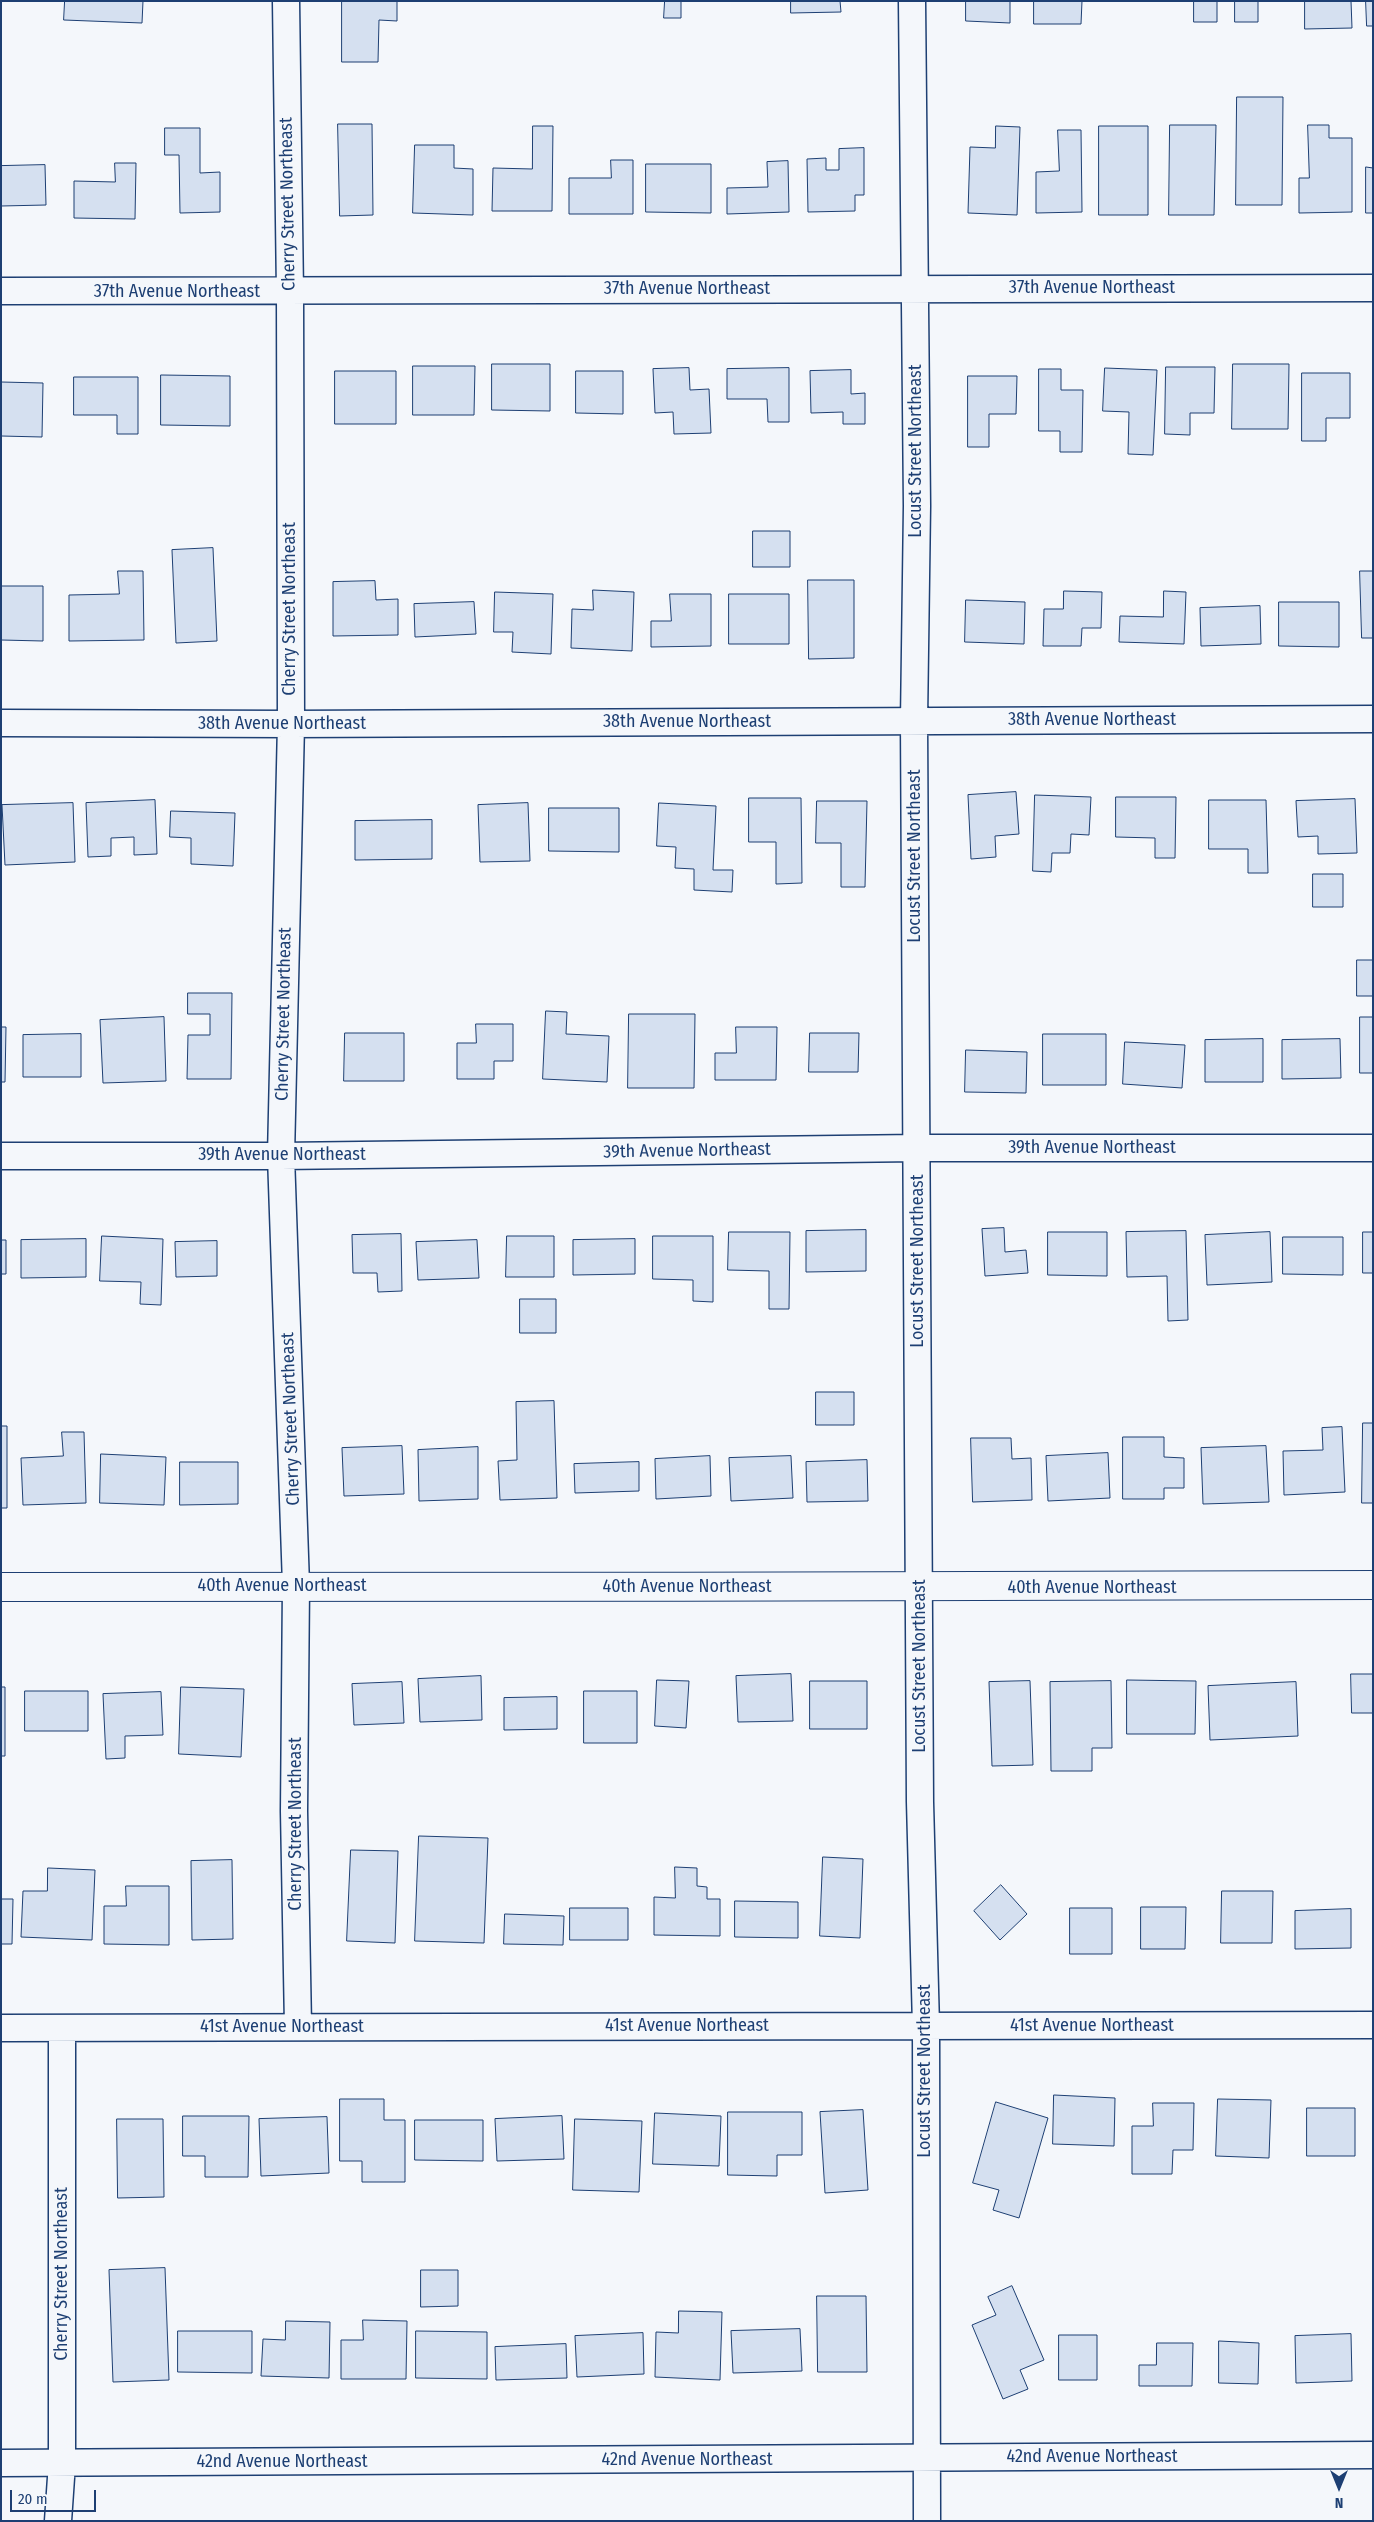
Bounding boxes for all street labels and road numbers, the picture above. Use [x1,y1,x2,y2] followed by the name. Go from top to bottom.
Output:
[276,117,300,291] street label: Cherry Street Northeast
[1009,277,1175,299] street label: 37th Avenue Northeast
[604,278,770,300] street label: 37th Avenue Northeast
[94,281,260,303] street label: 37th Avenue Northeast
[905,364,927,538] street label: Locust Street Northeast
[279,522,301,696] street label: Cherry Street Northeast
[1008,709,1176,731] street label: 38th Avenue Northeast
[603,711,771,733] street label: 38th Avenue Northeast
[198,713,366,735] street label: 38th Avenue Northeast
[904,769,926,943] street label: Locust Street Northeast
[272,927,296,1101] street label: Cherry Street Northeast
[1008,1137,1176,1159] street label: 39th Avenue Northeast
[603,1139,771,1163] street label: 39th Avenue Northeast
[198,1144,366,1166] street label: 39th Avenue Northeast
[907,1174,929,1348] street label: Locust Street Northeast
[277,1332,305,1506] street label: Cherry Street Northeast
[197,1575,367,1597] street label: 40th Avenue Northeast
[602,1576,772,1598] street label: 40th Avenue Northeast
[1007,1577,1177,1599] street label: 40th Avenue Northeast
[909,1579,931,1753] street label: Locust Street Northeast
[285,1737,307,1911] street label: Cherry Street Northeast
[914,1984,936,2158] street label: Locust Street Northeast
[605,2015,769,2037] street label: 41st Avenue Northeast
[1010,2015,1174,2037] street label: 41st Avenue Northeast
[200,2016,364,2038] street label: 41st Avenue Northeast
[51,2187,73,2361] street label: Cherry Street Northeast
[1006,2446,1178,2468] street label: 42nd Avenue Northeast
[601,2449,773,2471] street label: 42nd Avenue Northeast
[196,2451,368,2473] street label: 42nd Avenue Northeast

